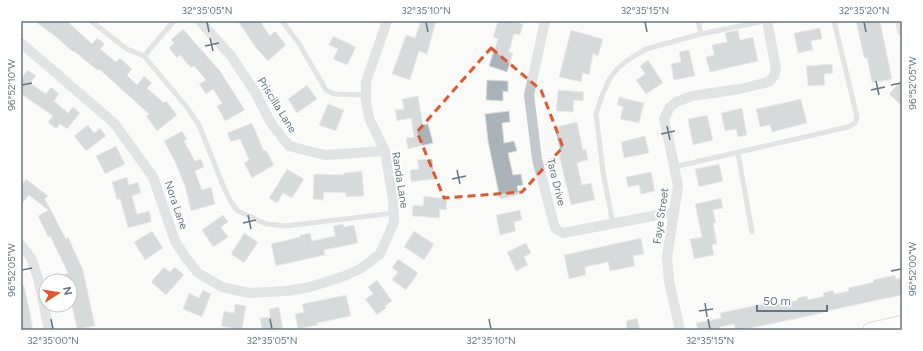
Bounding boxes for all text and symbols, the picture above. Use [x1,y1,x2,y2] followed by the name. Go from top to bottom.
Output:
[181,4,233,17] text: 32°35'05"N
[401,4,451,17] text: 32°35'10"N
[621,4,669,17] text: 32°35'15"N
[839,4,889,17] text: 32°35'20"N
[906,56,919,110] text: 96°52'05"W
[5,59,18,111] text: 96°52'10"W
[255,75,299,135] street label: Priscilla Lane
[389,151,411,209] street label: Randa Lane
[544,157,568,207] street label: Tara Drive
[162,179,190,231] street label: Nora Lane
[651,187,671,245] street label: Faye Street
[906,242,919,296] text: 96°52'00"W
[5,243,18,297] text: 96°52'05"W
[38,273,78,313] north arrow
[60,286,75,297] text: N
[757,287,827,313] scale bar
[763,294,791,308] text: 50 m
[27,334,79,347] text: 32°35'00"N
[246,334,298,347] text: 32°35'05"N
[466,334,516,347] text: 32°35'10"N
[686,334,734,347] text: 32°35'15"N

